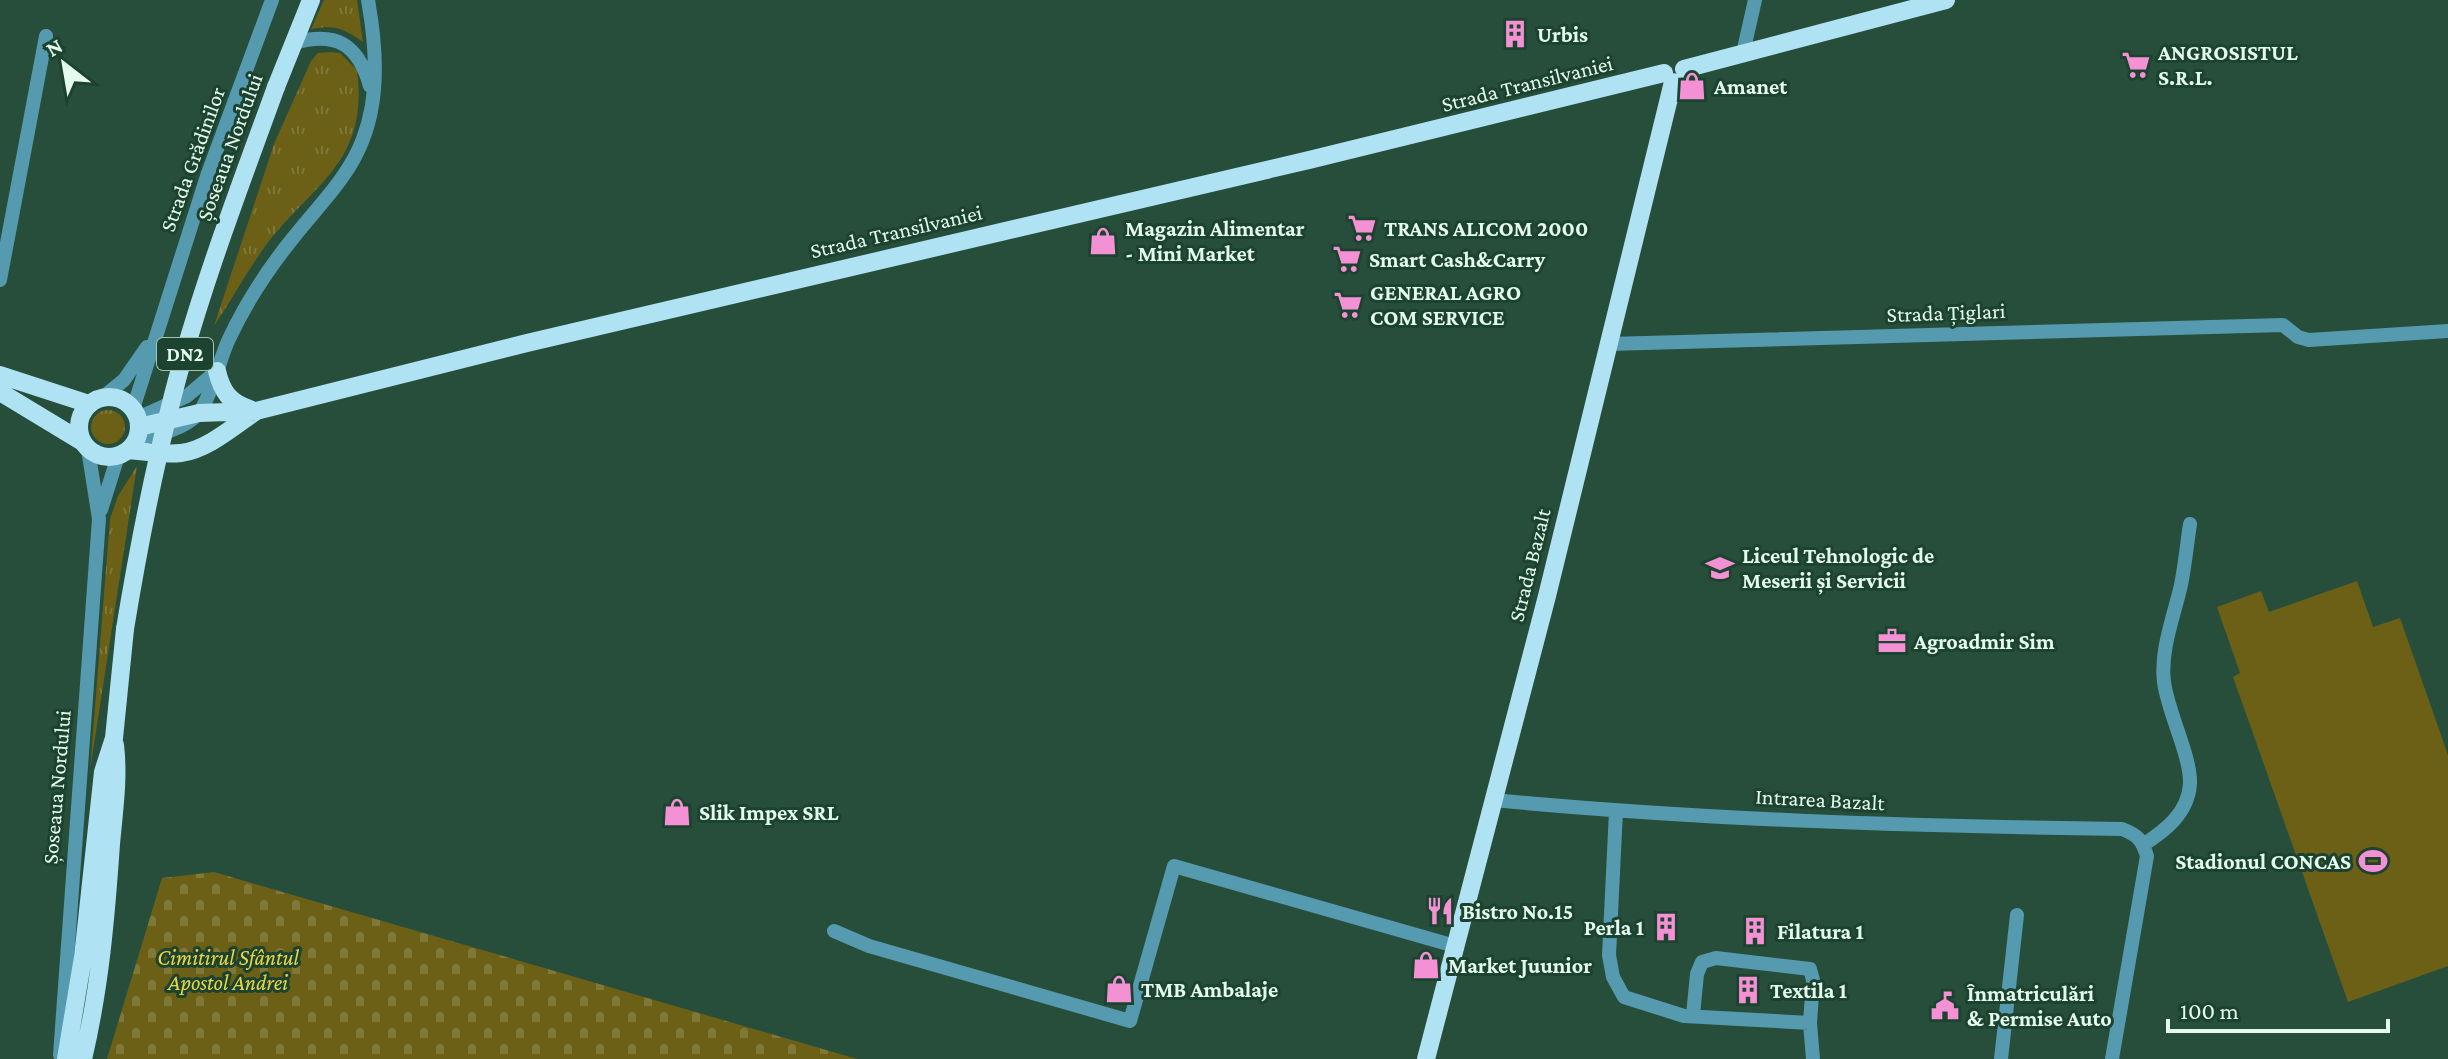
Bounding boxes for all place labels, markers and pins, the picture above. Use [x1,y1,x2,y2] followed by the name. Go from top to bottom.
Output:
[1500,19,1530,49] building icon: Urbis
[1537,22,1588,47] place label: Urbis
[2157,40,2298,90] place label: ANGROSISTUL S.R.L.
[2121,50,2151,80] supermarket icon: ANGROSISTUL S.R.L.
[1677,71,1707,101] shop icon: Amanet
[1713,74,1788,99] place label: Amanet
[1347,213,1377,243] supermarket icon: TRANS ALICOM 2000
[1125,216,1305,266] place label: Magazin Alimentar - Mini Market
[1384,216,1588,241] place label: TRANS ALICOM 2000
[1088,226,1118,256] shop icon: Magazin Alimentar - Mini Market
[1332,244,1362,274] supermarket icon: Smart Cash&Carry
[1369,247,1545,272] place label: Smart Cash&Carry
[1370,280,1521,330] place label: GENERAL AGRO COM SERVICE
[1333,290,1363,320] supermarket icon: GENERAL AGRO COM SERVICE
[1742,543,1934,595] place label: Liceul Tehnologic de Meserii și Servicii
[1705,553,1735,583] school or university icon: Liceul Tehnologic de Meserii și Servicii
[1877,626,1907,656] office icon: Agroadmir Sim
[1913,629,2055,654] place label: Agroadmir Sim
[662,797,692,827] shop icon: Slik Impex SRL
[699,800,839,825] place label: Slik Impex SRL
[2358,846,2388,876] sports icon: Stadionul CONCAS
[2175,849,2351,874] place label: Stadionul CONCAS
[1425,896,1455,926] restaurant icon: Bistro No.15
[1462,899,1573,924] place label: Bistro No.15
[1651,912,1681,942] building icon: Perla 1
[1584,915,1644,940] place label: Perla 1
[1740,916,1770,946] building icon: Filatura 1
[1777,919,1864,944] place label: Filatura 1
[1411,950,1441,980] shop icon: Market Juunior
[1448,953,1592,978] place label: Market Juunior
[1104,974,1134,1004] shop icon: TMB Ambalaje
[1733,975,1763,1005] building icon: Textila 1
[1141,977,1278,1002] place label: TMB Ambalaje
[1770,978,1847,1003] place label: Textila 1
[1966,981,2112,1031] place label: Înmatriculări & Permise Auto
[1930,991,1960,1021] public building icon: Înmatriculări & Permise Auto

